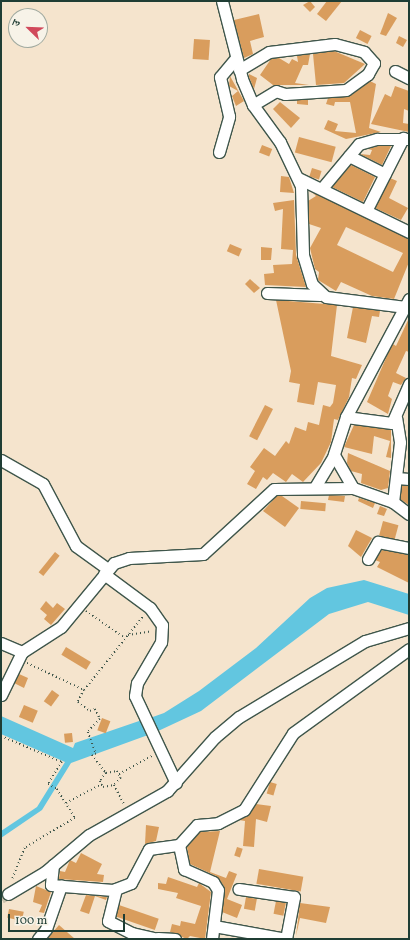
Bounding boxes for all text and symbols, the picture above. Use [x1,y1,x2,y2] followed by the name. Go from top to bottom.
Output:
[8,8,48,48] north arrow
[9,18,25,29] text: उ
[10,906,127,932] scale bar
[15,913,47,929] text: 100 m

